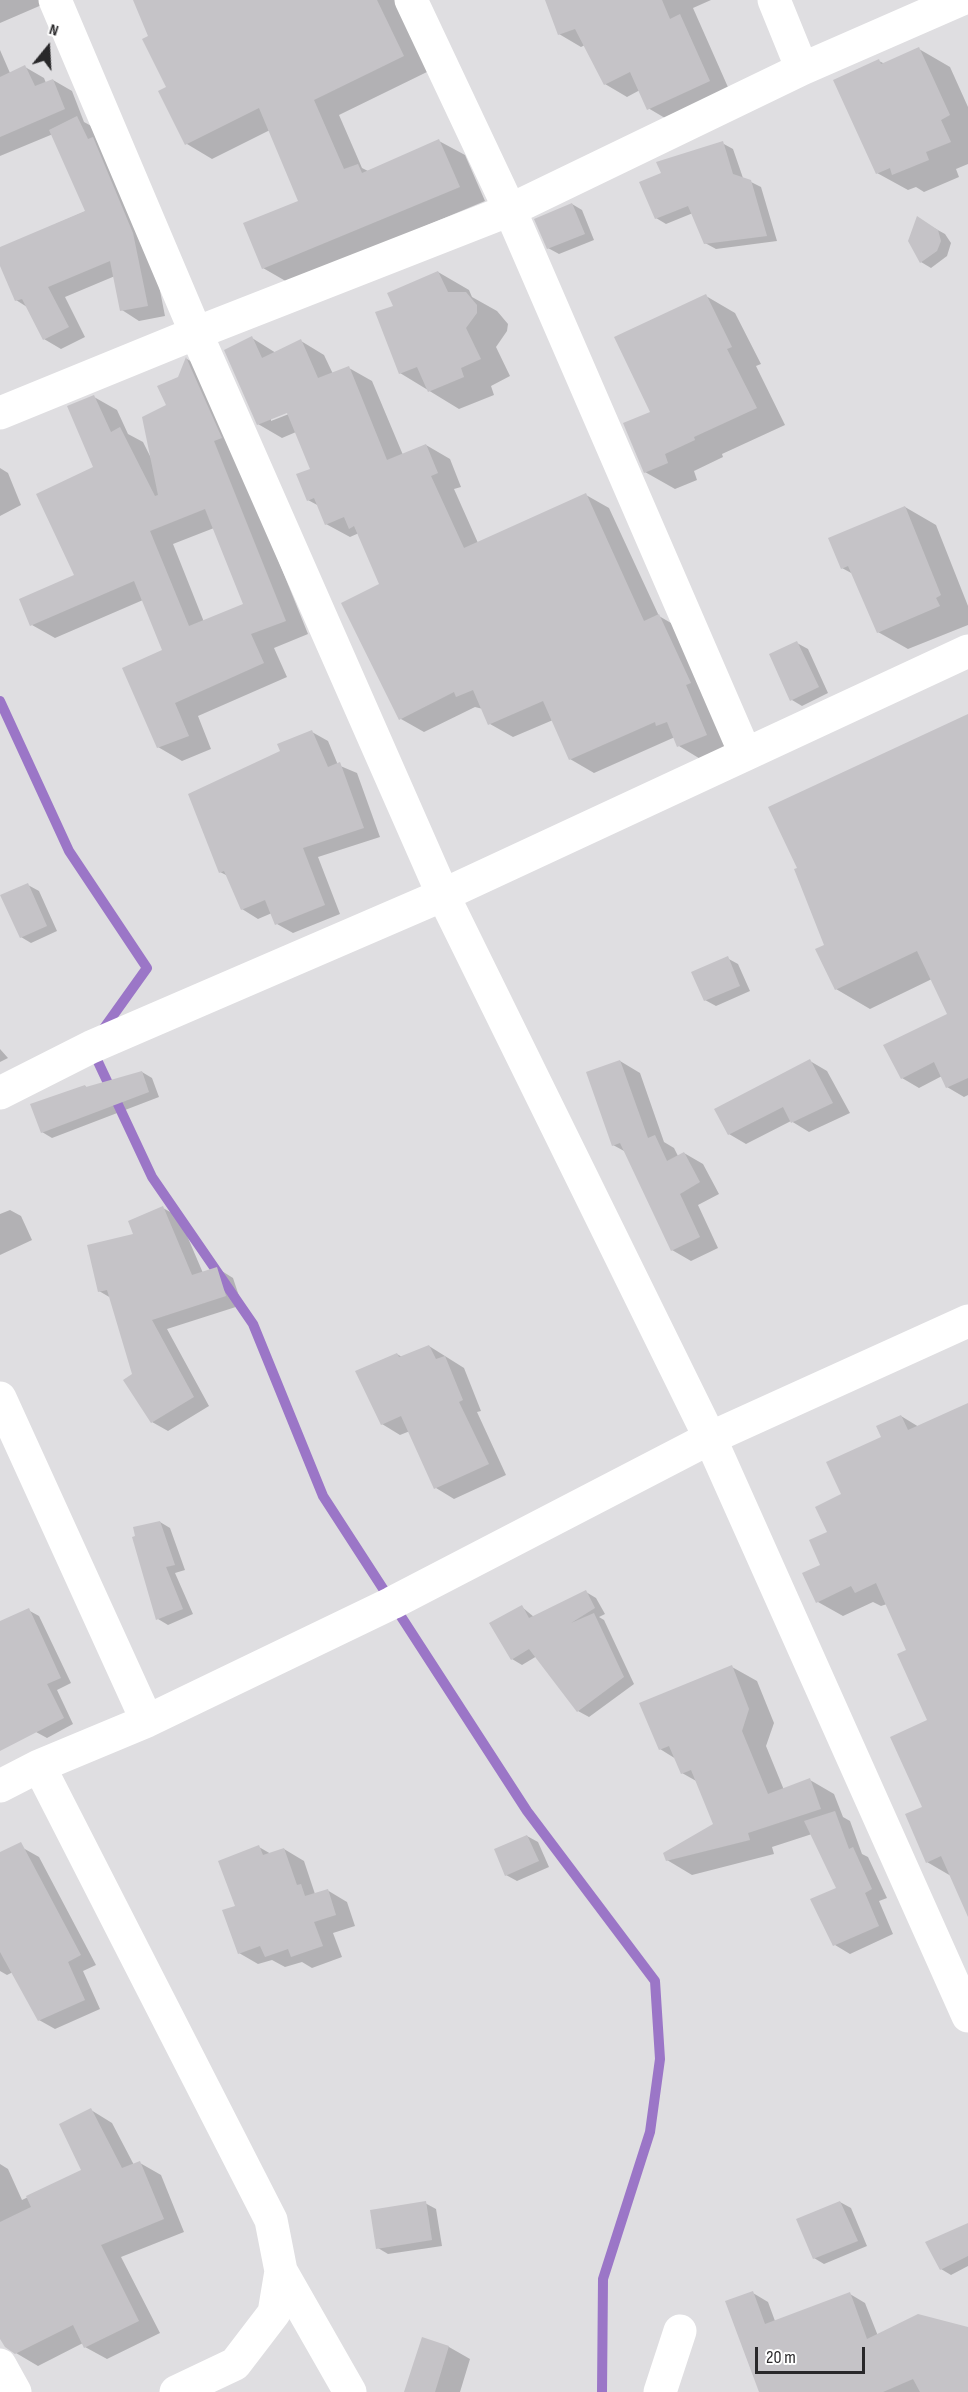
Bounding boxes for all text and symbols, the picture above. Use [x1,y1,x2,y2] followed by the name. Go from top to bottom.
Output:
[18,18,78,78] north arrow
[47,20,61,41] text: N
[758,2335,868,2373] scale bar
[766,2347,796,2368] text: 20 m

